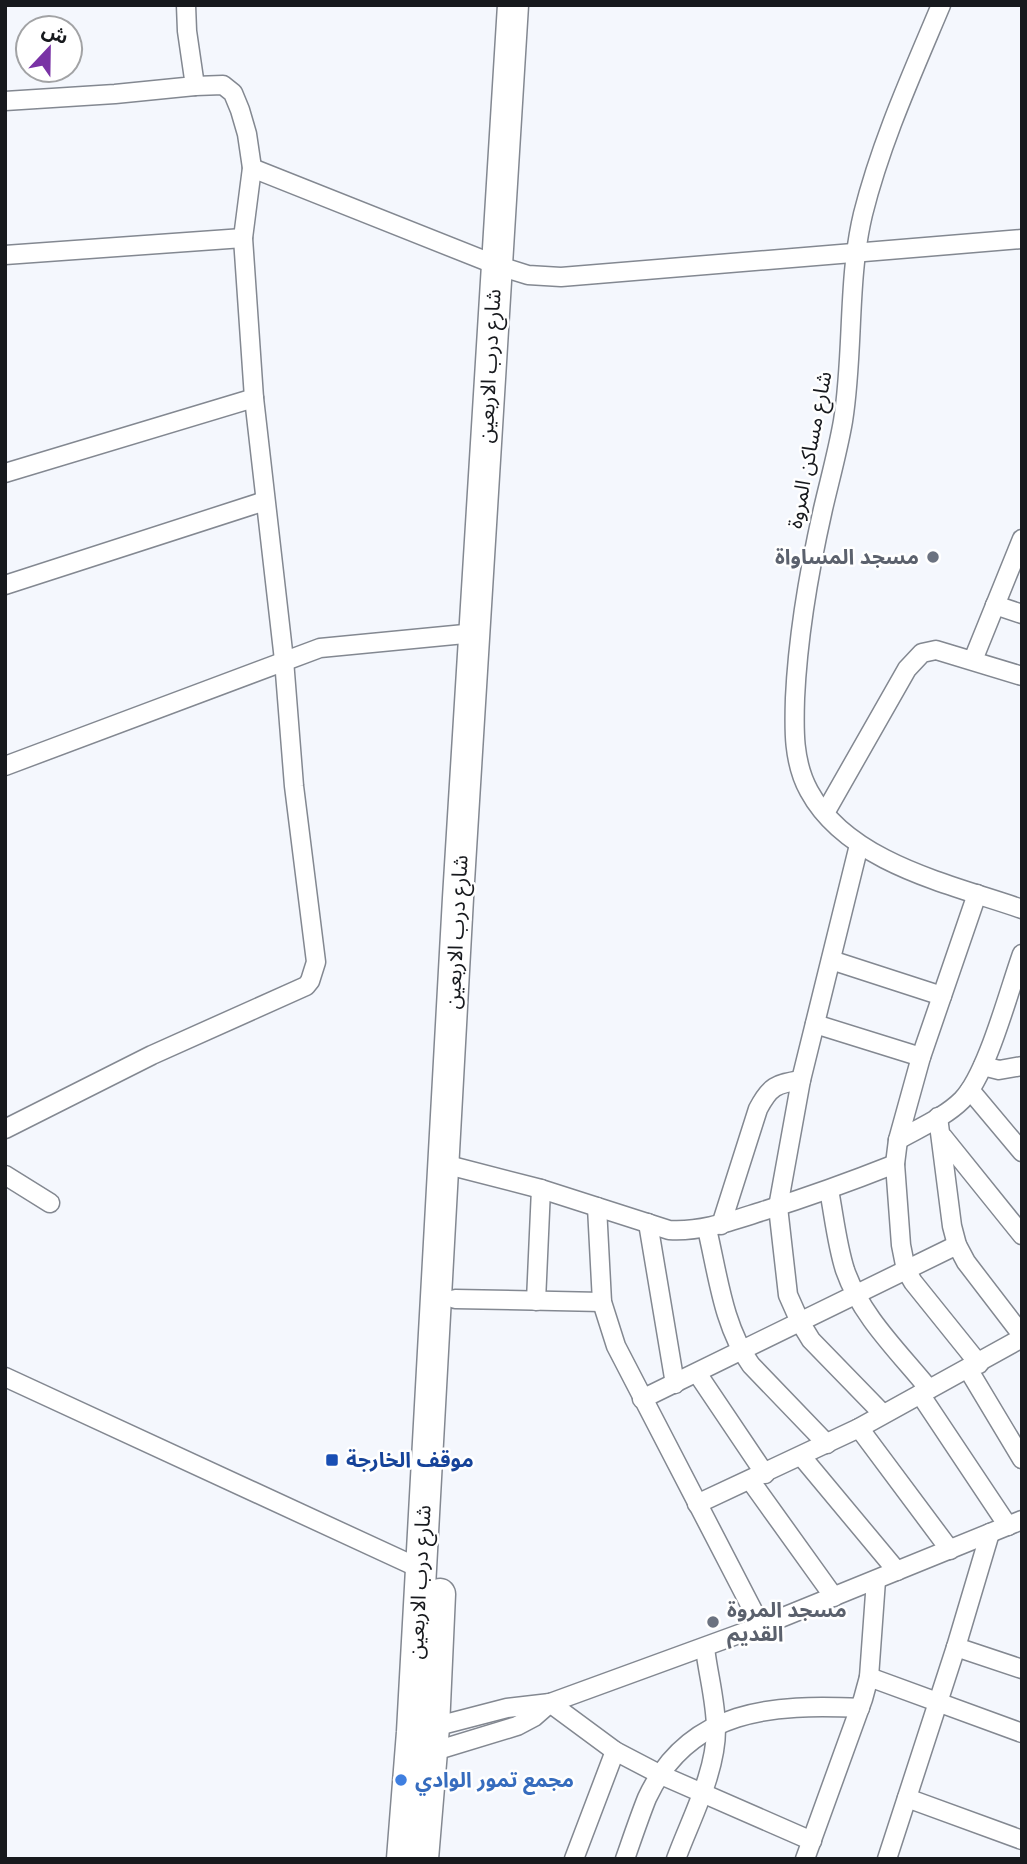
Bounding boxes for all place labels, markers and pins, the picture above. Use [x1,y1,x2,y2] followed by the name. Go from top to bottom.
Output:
[775,545,919,570] place label: مسجد المساواة
[925,549,941,565] marker: مسجد المساواة
[346,1448,474,1473] place label: موقف الخارجة
[324,1452,340,1468] marker: موقف الخارجة
[727,1598,847,1649] place label: مسجد المروة القديم
[705,1614,721,1630] marker: مسجد المروة القديم
[415,1768,574,1796] place label: مجمع تمور الوادي
[393,1772,409,1788] marker: مجمع تمور الوادي

